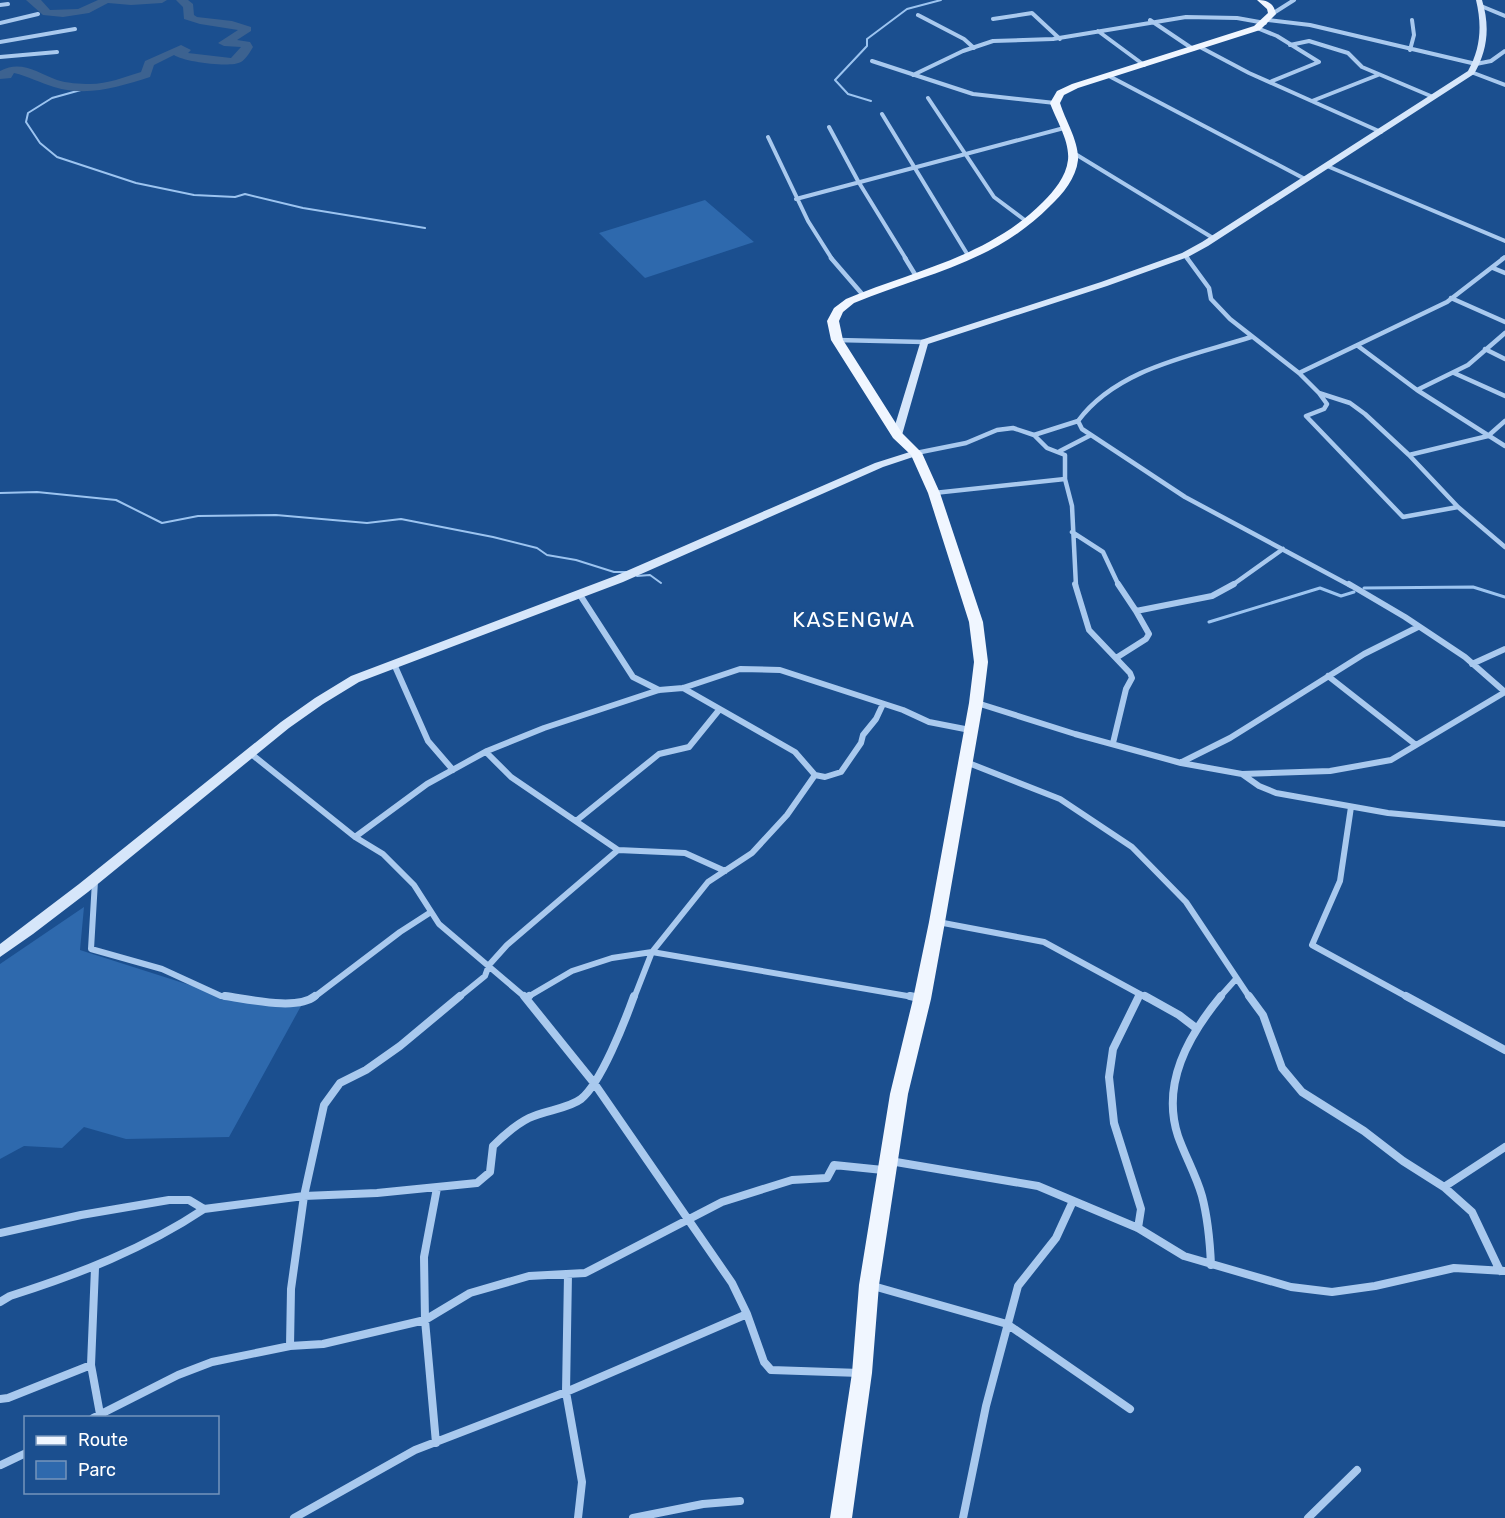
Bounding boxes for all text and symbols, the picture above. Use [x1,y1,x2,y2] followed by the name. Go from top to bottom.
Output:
[792,607,916,632] district label: KASENGWA
[24,1416,219,1494] legend
[78,1429,128,1451] text: Route
[78,1459,116,1481] text: Parc

